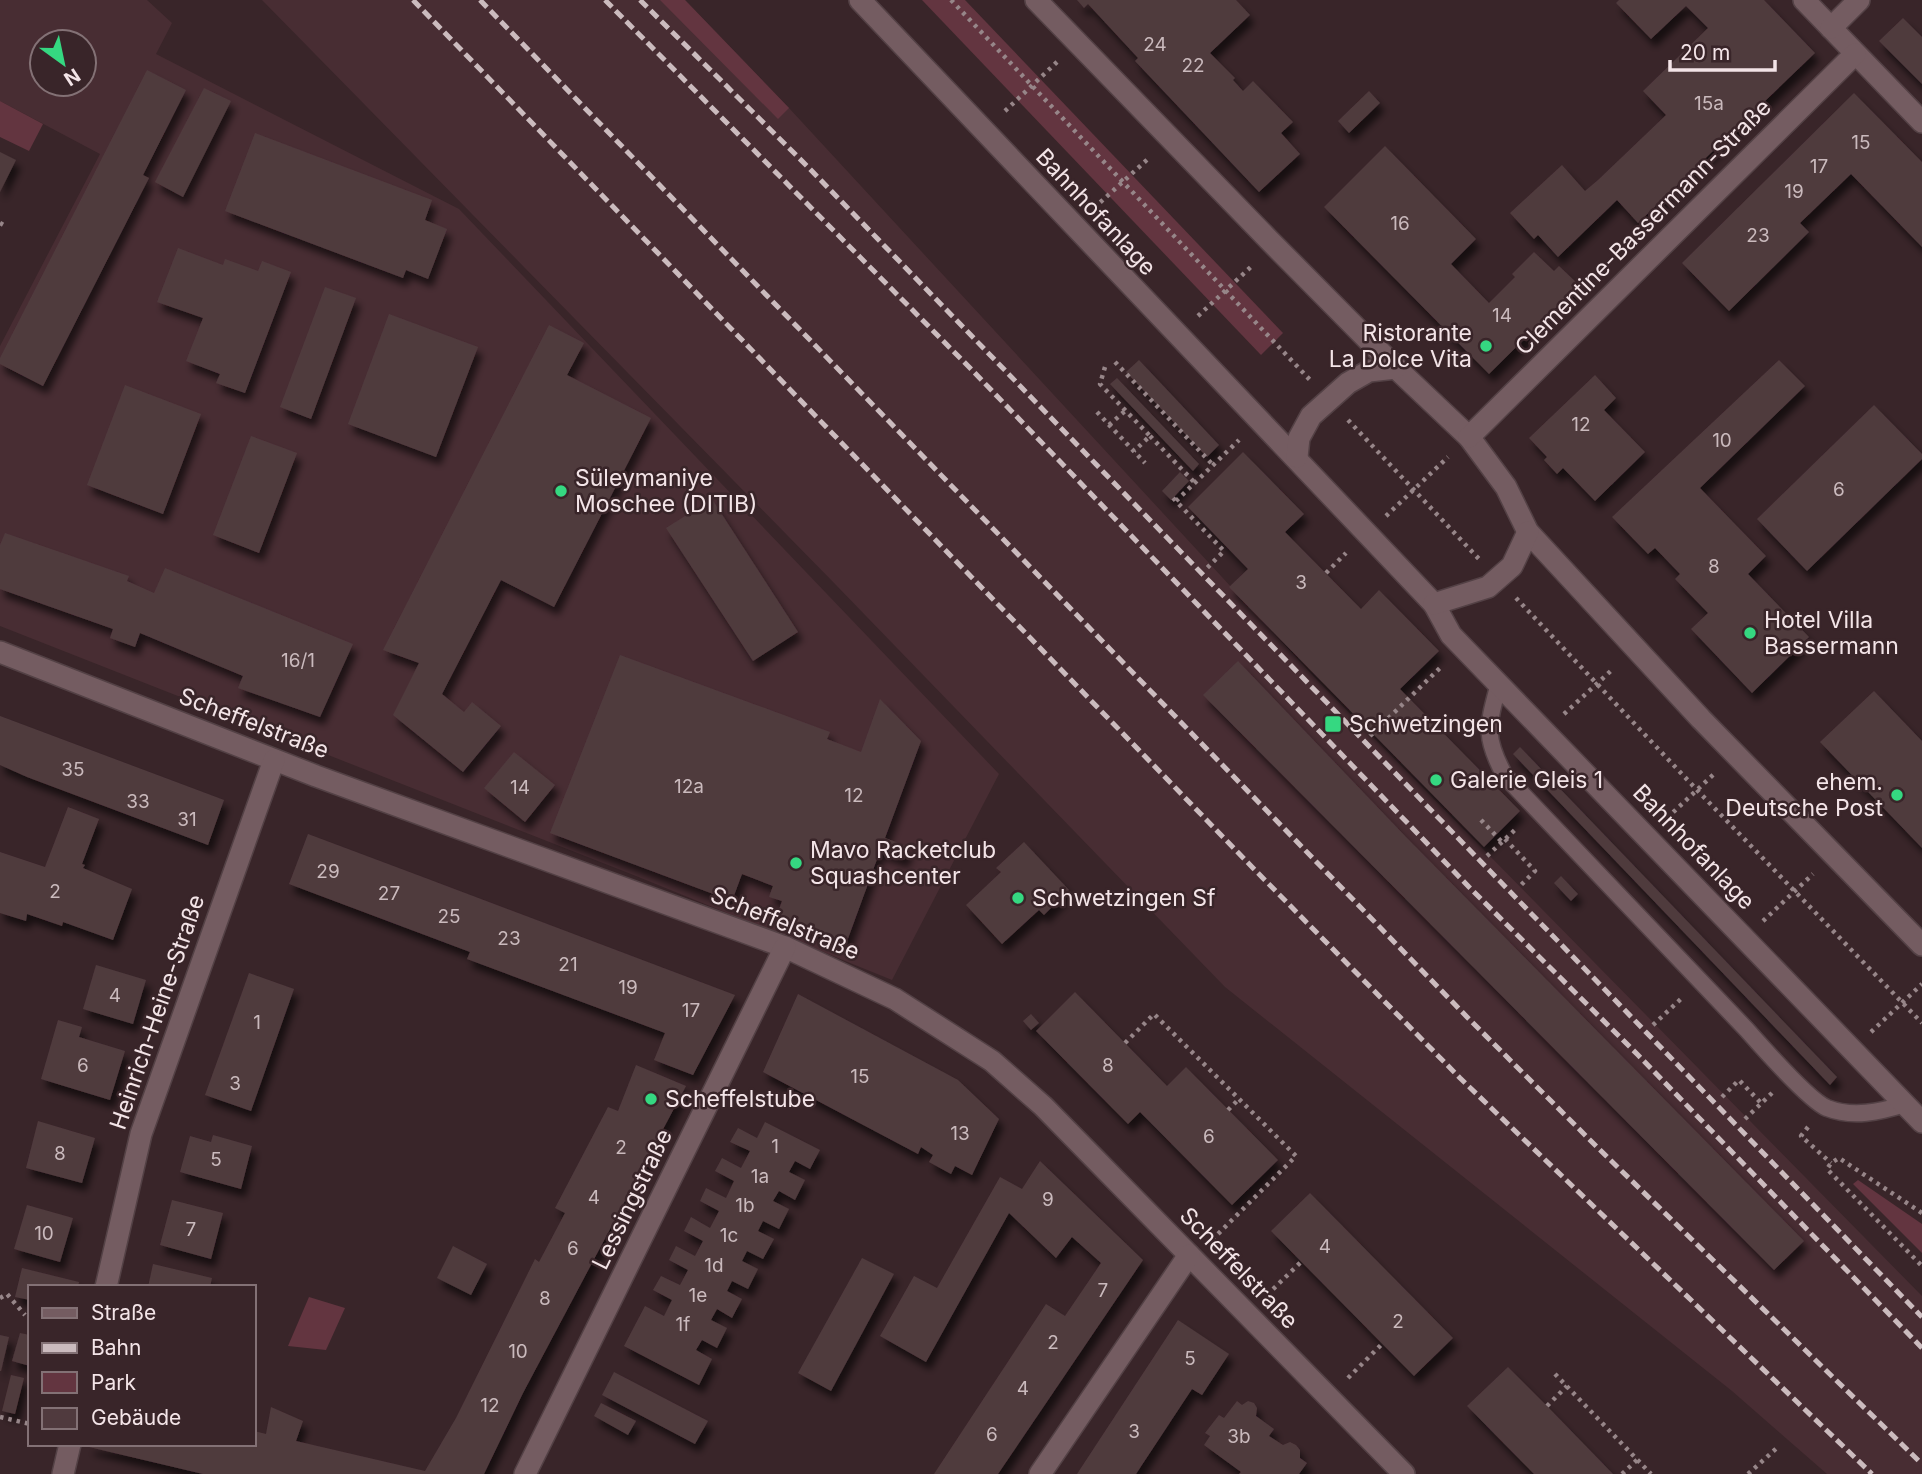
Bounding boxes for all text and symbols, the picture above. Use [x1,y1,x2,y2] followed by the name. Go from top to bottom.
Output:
[28,28,98,98] north arrow
[1670,28,1775,72] scale bar
[1143,33,1167,56] house number: 24
[1680,40,1730,65] text: 20 m
[1181,54,1205,77] house number: 22
[60,63,84,90] text: N
[1694,92,1724,115] house number: 15a
[1509,93,1777,361] street label: Clementine-Bassermann-Straße
[1851,131,1871,154] house number: 15
[1030,143,1162,281] street label: Bahnhofanlage
[1810,155,1828,178] house number: 17
[1784,180,1804,203] house number: 19
[1390,212,1410,235] house number: 16
[1746,224,1770,247] house number: 23
[1492,304,1512,327] house number: 14
[1329,319,1472,373] place label: Ristorante La Dolce Vita
[1478,338,1494,354] marker: Ristorante La Dolce Vita
[1571,413,1591,436] house number: 12
[1712,429,1732,452] house number: 10
[575,464,757,518] place label: Süleymaniye Moschee (DITIB)
[1833,478,1845,501] house number: 6
[553,483,569,499] marker: Süleymaniye Moschee (DITIB)
[1708,555,1720,578] house number: 8
[1295,571,1307,594] house number: 3
[1764,606,1899,660] place label: Hotel Villa Bassermann
[1742,625,1758,641] marker: Hotel Villa Bassermann
[281,649,315,672] house number: 16/1
[175,682,333,764] street label: Scheffelstraße
[1349,710,1503,738] place label: Schwetzingen
[1323,714,1343,734] marker: Schwetzingen
[61,758,85,781] house number: 35
[1450,766,1603,794] place label: Galerie Gleis 1
[1725,768,1883,822] place label: ehem. Deutsche Post
[1428,772,1444,788] marker: Galerie Gleis 1
[674,775,704,798] house number: 12a
[510,776,530,799] house number: 14
[1627,779,1761,915] street label: Bahnhofanlage
[844,784,864,807] house number: 12
[1889,787,1905,803] marker: ehem. Deutsche Post
[126,790,150,813] house number: 33
[177,808,197,831] house number: 31
[810,836,996,890] place label: Mavo Racketclub Squashcenter
[788,855,804,871] marker: Mavo Racketclub Squashcenter
[316,860,340,883] house number: 29
[49,880,61,903] house number: 2
[706,880,864,966] street label: Scheffelstraße
[378,882,400,905] house number: 27
[1032,884,1216,912] place label: Schwetzingen Sf
[1010,890,1026,906] marker: Schwetzingen Sf
[104,891,210,1133] street label: Heinrich-Heine-Straße
[437,905,461,928] house number: 25
[497,927,521,950] house number: 23
[558,953,578,976] house number: 21
[618,976,638,999] house number: 19
[109,984,121,1007] house number: 4
[682,999,700,1022] house number: 17
[253,1011,261,1034] house number: 1
[77,1054,89,1077] house number: 6
[1102,1054,1114,1077] house number: 8
[850,1065,870,1088] house number: 15
[229,1072,241,1095] house number: 3
[665,1085,815,1113] place label: Scheffelstube
[643,1091,659,1107] marker: Scheffelstube
[950,1122,970,1145] house number: 13
[586,1124,678,1274] street label: Lessingstraße
[1203,1125,1215,1148] house number: 6
[771,1135,779,1158] house number: 1
[615,1136,627,1159] house number: 2
[54,1142,66,1165] house number: 8
[210,1148,222,1171] house number: 5
[751,1165,769,1188] house number: 1a
[588,1186,600,1209] house number: 4
[1042,1188,1054,1211] house number: 9
[735,1194,755,1217] house number: 1b
[1174,1201,1304,1335] street label: Scheffelstraße
[186,1218,196,1241] house number: 7
[34,1222,54,1245] house number: 10
[720,1224,738,1247] house number: 1c
[1319,1235,1331,1258] house number: 4
[567,1237,579,1260] house number: 6
[704,1254,724,1277] house number: 1d
[1098,1279,1108,1302] house number: 7
[689,1284,707,1307] house number: 1e
[28,1285,256,1446] legend
[539,1287,551,1310] house number: 8
[91,1300,156,1325] text: Straße
[1392,1310,1404,1333] house number: 2
[676,1313,690,1336] house number: 1f
[1047,1331,1059,1354] house number: 2
[91,1335,141,1360] text: Bahn
[508,1340,528,1363] house number: 10
[1184,1347,1196,1370] house number: 5
[91,1370,136,1395] text: Park
[1017,1377,1029,1400] house number: 4
[480,1394,500,1417] house number: 12
[91,1405,181,1430] text: Gebäude
[1128,1420,1140,1443] house number: 3
[986,1423,998,1446] house number: 6
[1227,1425,1251,1448] house number: 3b

